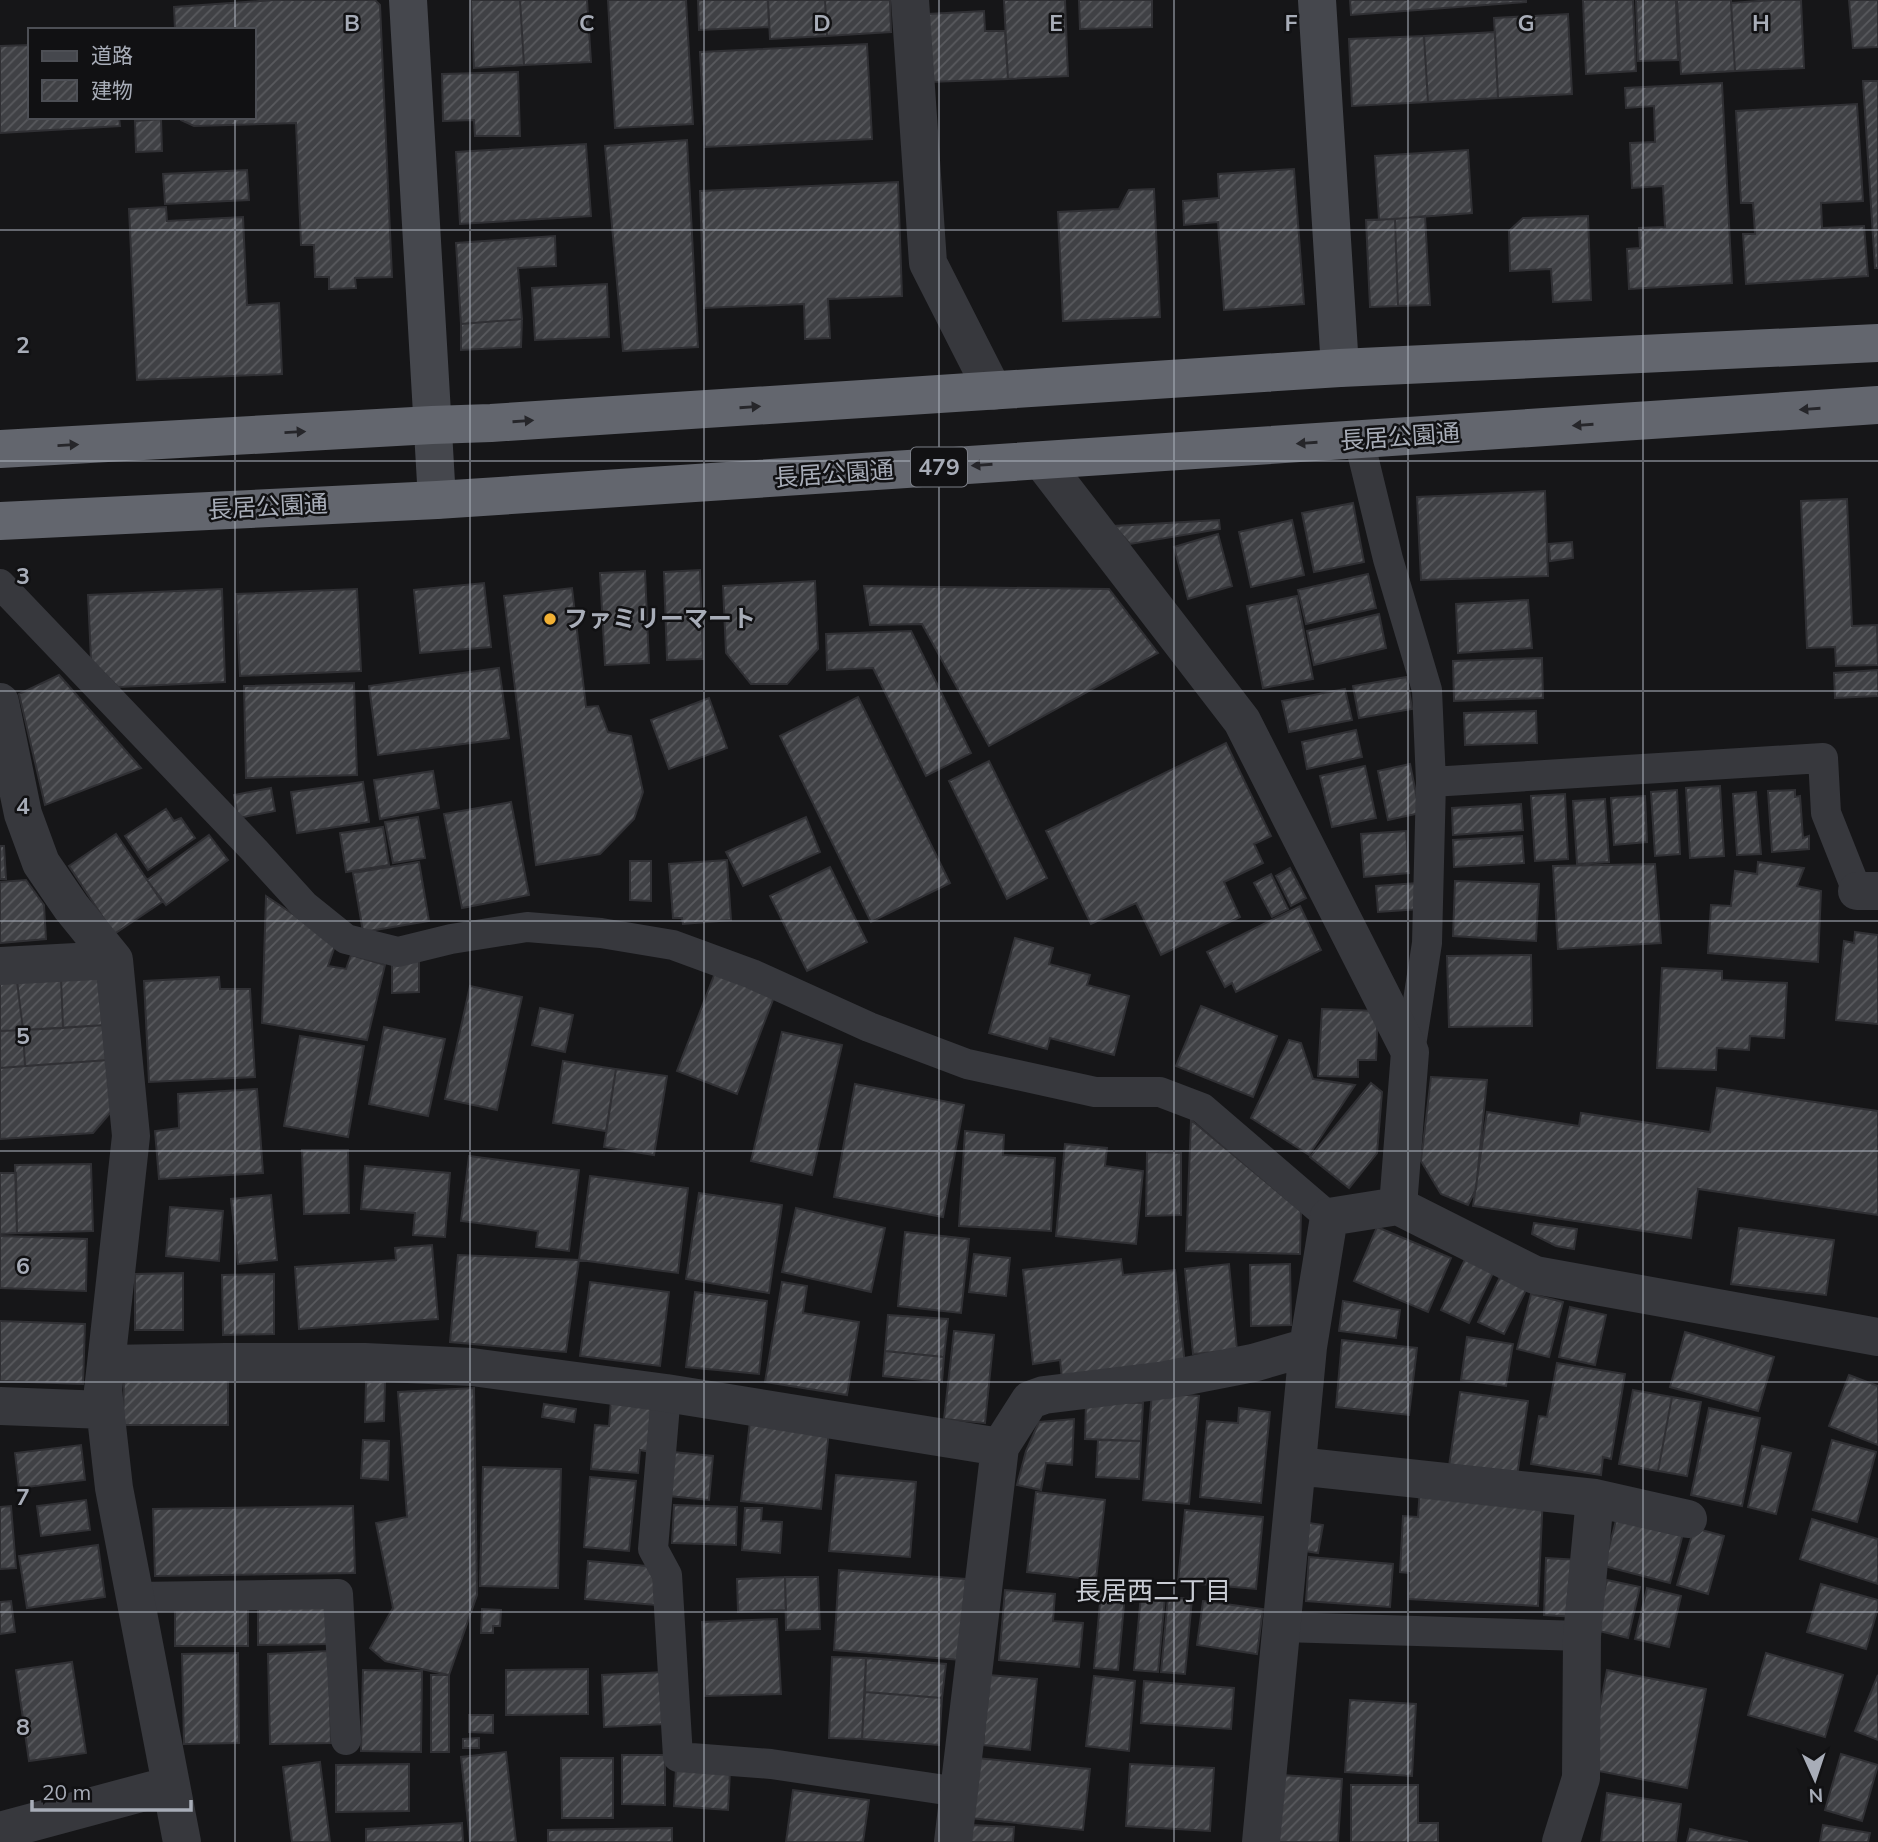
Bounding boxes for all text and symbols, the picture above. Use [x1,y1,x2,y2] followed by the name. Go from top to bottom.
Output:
[344,8,360,37] text: B
[579,8,595,37] text: C
[813,8,831,37] text: D
[1049,8,1063,37] text: E
[1284,8,1298,37] text: F
[1517,8,1535,37] text: G
[1752,8,1770,37] text: H
[28,28,256,119] legend
[91,42,133,68] text: 道路
[91,77,133,103] text: 建物
[16,330,30,359] text: 2
[739,401,761,412] one-way arrow
[1799,404,1821,415] one-way arrow
[512,416,534,427] one-way arrow
[1339,417,1461,455] street label: 長居公園通
[1572,420,1594,431] one-way arrow
[285,427,307,438] one-way arrow
[1296,438,1318,449] one-way arrow
[57,439,79,450] one-way arrow
[911,447,967,486] road number: 479
[773,454,895,492] street label: 長居公園通
[971,459,993,470] one-way arrow
[207,488,329,524] street label: 長居公園通
[16,561,30,590] text: 3
[564,603,756,633] place label: ファミリーマート
[542,611,558,627] marker: ファミリーマート
[16,791,30,820] text: 4
[16,1021,30,1050] text: 5
[16,1251,30,1280] text: 6
[16,1482,30,1511] text: 7
[1075,1574,1231,1607] district label: 長居西二丁目
[16,1712,30,1741] text: 8
[1780,1744,1850,1814] north arrow
[32,1769,191,1813] scale bar
[42,1779,91,1805] text: 20 m
[1808,1784,1824,1808] text: N

